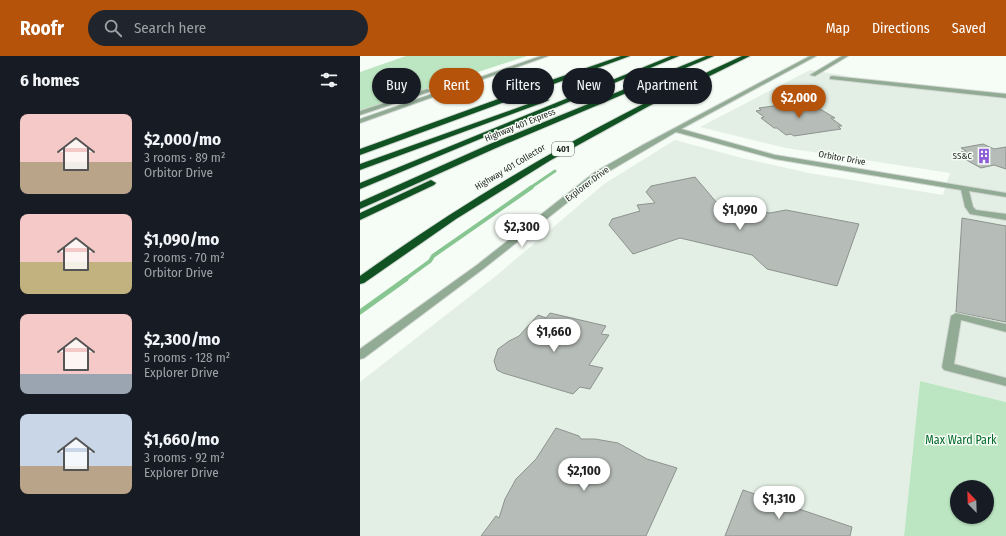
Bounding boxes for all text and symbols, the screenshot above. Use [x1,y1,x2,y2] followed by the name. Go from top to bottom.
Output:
[88,10,368,46] search box
[20,17,64,40] text: Roofr
[102,17,124,39] icon: search
[134,19,206,37] text: Search here
[826,20,850,37] text: Map
[872,20,930,37] text: Directions
[952,20,986,37] text: Saved
[372,68,421,104] chip: Buy
[429,68,484,104] chip: Rent
[492,68,554,104] chip: Filters
[562,68,615,104] chip: New
[623,68,712,104] chip: Apartment
[318,69,340,91] icon: filters
[20,70,79,91] text: 6 homes
[766,85,832,119] pin: $2,000
[781,90,817,105] text: $2,000
[483,106,557,144] street label: Highway 401 Express
[144,129,221,150] text: $2,000/mo
[52,130,100,178] icon: home
[473,142,548,192] street label: Highway 401 Collector
[552,142,574,156] road number: 401
[975,147,993,165] building icon: SS&C
[818,149,867,167] street label: Orbitor Drive
[144,150,226,165] text: 3 rooms · 89 m²
[953,151,972,161] place label: SS&C
[563,164,611,204] street label: Explorer Drive
[144,165,213,180] text: Orbitor Drive
[707,197,773,231] pin: $1,090
[722,202,758,217] text: $1,090
[489,214,555,248] pin: $2,300
[504,219,540,234] text: $2,300
[144,229,219,250] text: $1,090/mo
[52,230,100,278] icon: home
[144,250,225,265] text: 2 rooms · 70 m²
[144,265,213,280] text: Orbitor Drive
[521,319,587,353] pin: $1,660
[536,324,572,339] text: $1,660
[144,329,220,350] text: $2,300/mo
[52,330,100,378] icon: home
[144,350,230,365] text: 5 rooms · 128 m²
[144,365,219,380] text: Explorer Drive
[144,429,219,450] text: $1,660/mo
[52,430,100,478] icon: home
[925,433,997,447] park label: Max Ward Park
[144,450,225,465] text: 3 rooms · 92 m²
[551,458,617,492] pin: $2,100
[567,463,601,478] text: $2,100
[144,465,219,480] text: Explorer Drive
[950,480,994,524] north arrow
[950,480,994,524] map controls
[746,486,812,520] pin: $1,310
[762,491,796,506] text: $1,310

